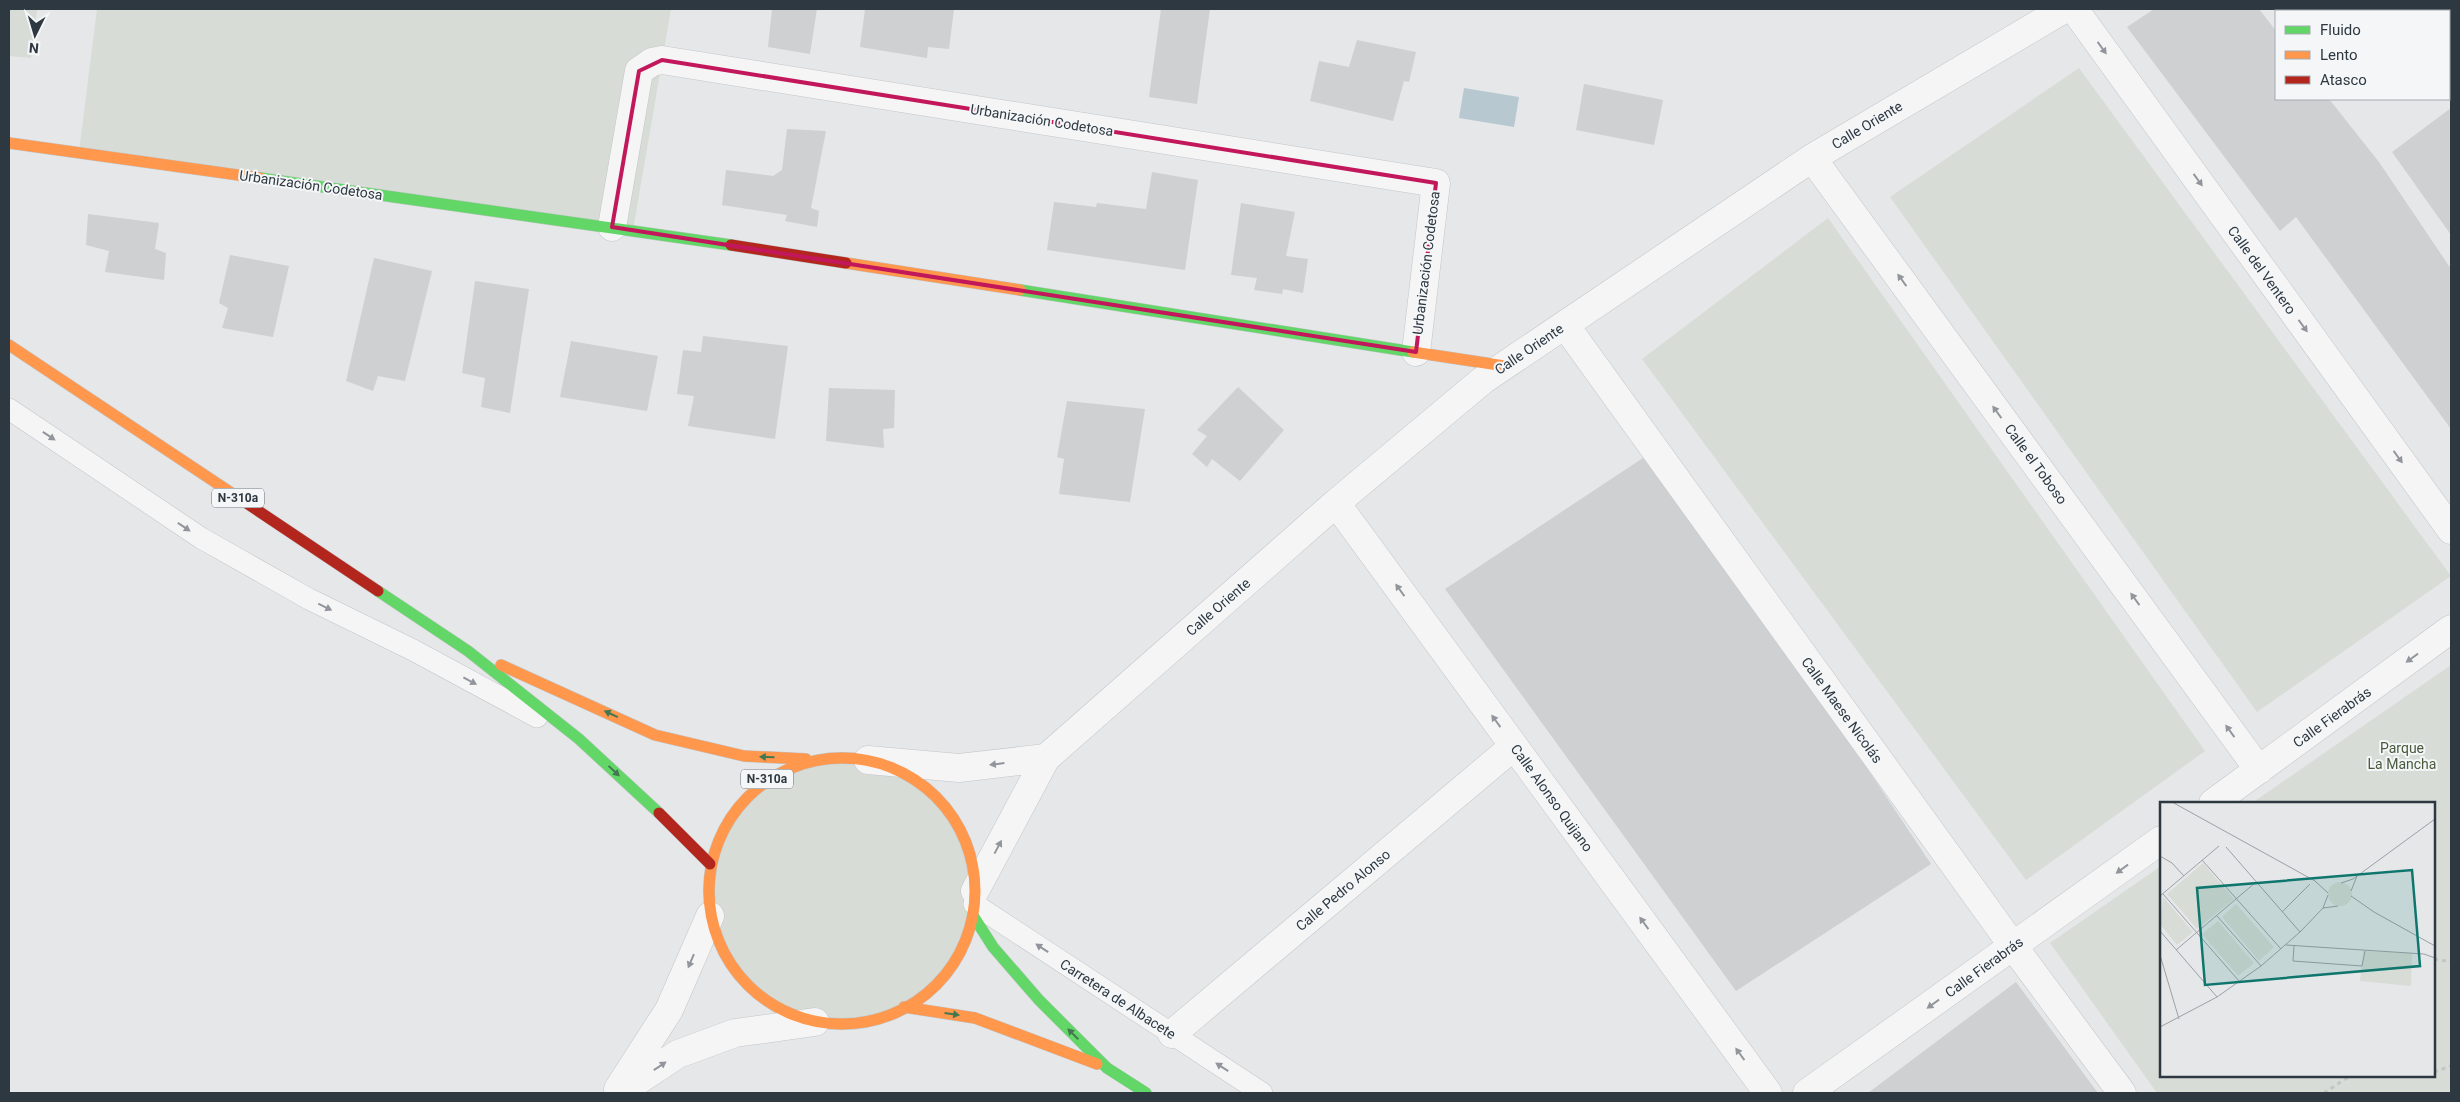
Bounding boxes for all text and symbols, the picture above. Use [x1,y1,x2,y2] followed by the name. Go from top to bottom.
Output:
[10,10,60,60] north arrow
[2275,10,2450,100] legend
[2320,21,2361,39] text: Fluido
[28,40,39,56] text: N
[2097,41,2107,55] one-way arrow
[2320,46,2358,64] text: Lento
[2320,71,2367,89] text: Atasco
[1829,98,1905,152] street label: Calle Oriente
[969,101,1115,139] street label: Urbanización Codetosa
[238,167,384,203] street label: Urbanización Codetosa
[2192,173,2203,186] one-way arrow
[1409,190,1443,336] street label: Urbanización Codetosa
[2225,223,2299,317] street label: Calle del Ventero
[1896,274,1907,287] one-way arrow
[2298,319,2308,333] one-way arrow
[1492,320,1566,378] street label: Calle Oriente
[1992,406,2003,419] one-way arrow
[2002,421,2070,507] street label: Calle el Toboso
[43,432,56,441] one-way arrow
[2393,450,2404,463] one-way arrow
[212,488,264,508] road number: N-310a
[178,522,191,532] one-way arrow
[1183,575,1253,639] street label: Calle Oriente
[1395,583,1405,597] one-way arrow
[2129,593,2140,606] one-way arrow
[318,604,332,612] one-way arrow
[2405,653,2419,663] one-way arrow
[1798,654,1886,766] street label: Calle Maese Nicolás
[463,677,477,685] one-way arrow
[2290,683,2374,751] street label: Calle Fierabrás
[604,710,619,718] one-way arrow
[1491,714,1501,728] one-way arrow
[2225,725,2236,738] one-way arrow
[2368,740,2436,772] park label: Parque La Mancha
[1508,741,1596,855] street label: Calle Alonso Quijano
[758,753,774,761] one-way arrow
[989,760,1005,768] one-way arrow
[607,765,619,777] one-way arrow
[741,770,793,789] road number: N-310a
[2160,802,2435,1077] inset map
[994,840,1002,855] one-way arrow
[1293,846,1393,934] street label: Calle Pedro Alonso
[2116,863,2129,874] one-way arrow
[1638,917,1649,930] one-way arrow
[1942,933,2026,1001] street label: Calle Fierabrás
[1035,944,1049,953] one-way arrow
[687,954,695,968] one-way arrow
[1057,956,1179,1042] street label: Carretera de Albacete
[1926,999,1939,1009] one-way arrow
[945,1011,961,1019] one-way arrow
[1067,1028,1079,1040] one-way arrow
[1734,1048,1745,1061] one-way arrow
[653,1061,666,1071] one-way arrow
[1215,1062,1228,1071] one-way arrow

